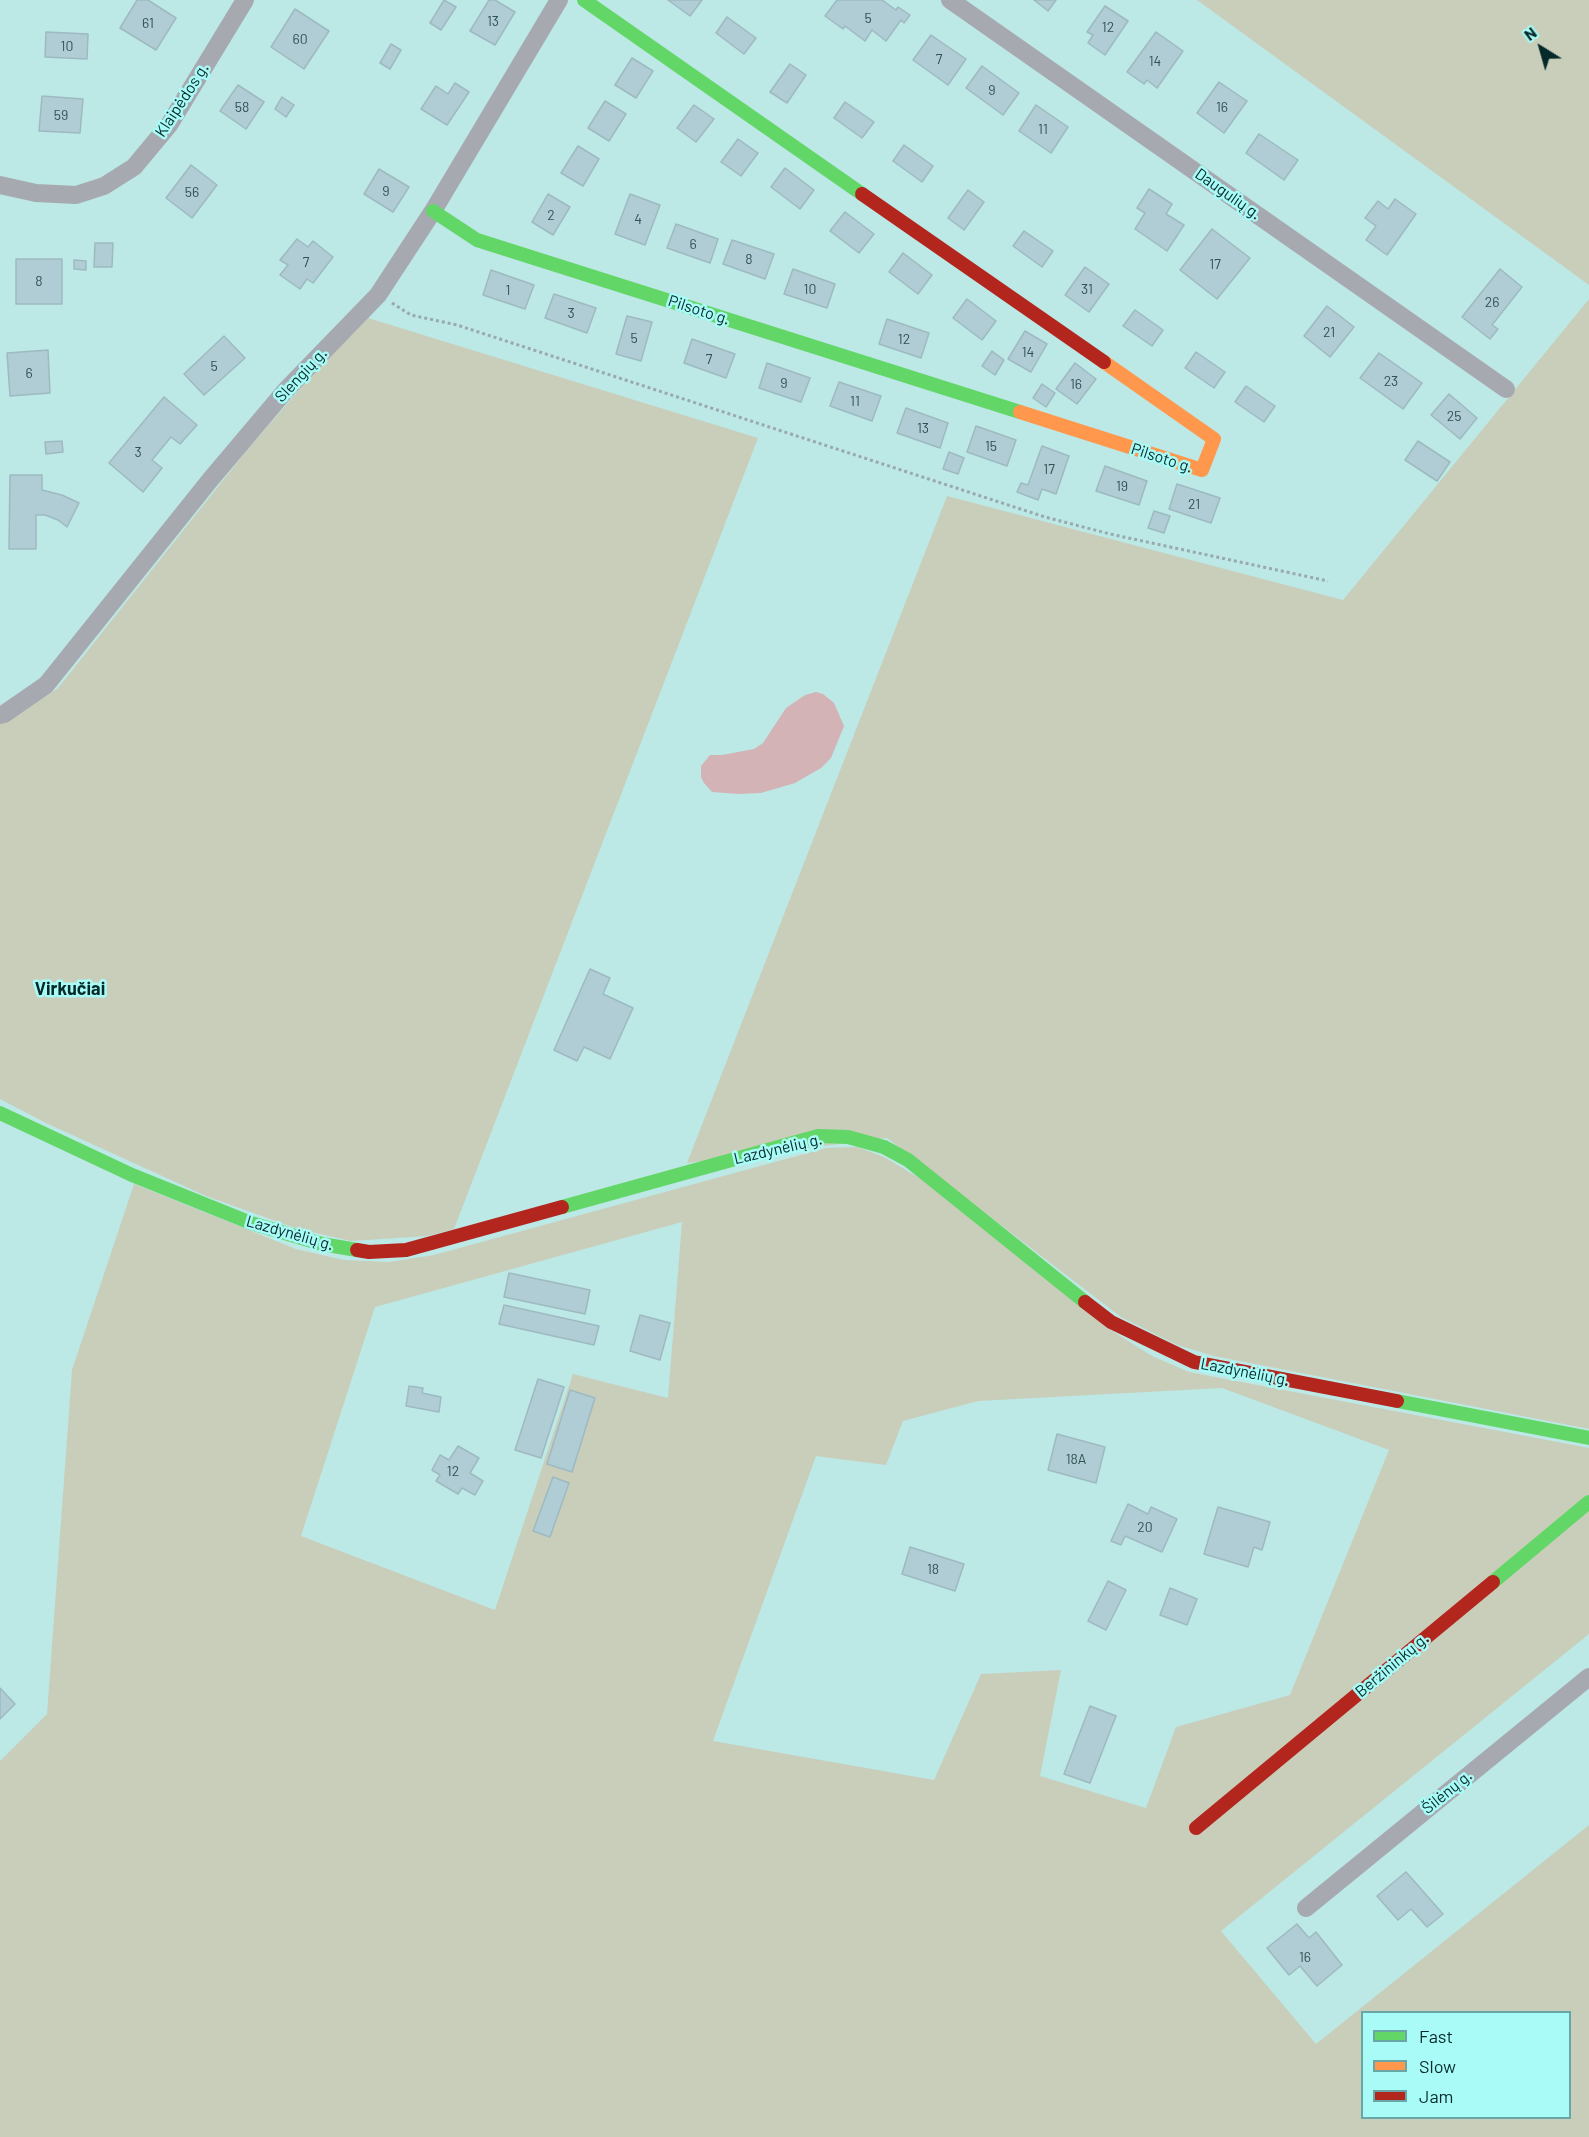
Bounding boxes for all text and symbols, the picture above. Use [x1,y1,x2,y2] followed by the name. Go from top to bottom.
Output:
[864,10,872,26] house number: 5
[487,13,499,29] house number: 13
[142,15,154,31] house number: 61
[1511,18,1571,78] north arrow
[1102,19,1114,35] house number: 12
[1520,22,1540,44] text: N
[292,31,308,47] house number: 60
[61,38,73,54] house number: 10
[936,51,942,67] house number: 7
[1149,53,1161,69] house number: 14
[151,59,213,141] street label: Klaipėdos g.
[988,82,996,98] house number: 9
[235,99,249,115] house number: 58
[1216,99,1228,115] house number: 16
[54,107,68,123] house number: 59
[1038,121,1048,137] house number: 11
[1191,164,1265,224] street label: Daugulių g.
[382,183,390,199] house number: 9
[185,184,199,200] house number: 56
[547,207,555,223] house number: 2
[634,211,642,227] house number: 4
[689,236,697,252] house number: 6
[745,251,753,267] house number: 8
[303,254,309,270] house number: 7
[1209,256,1221,272] house number: 17
[35,273,43,289] house number: 8
[804,281,816,297] house number: 10
[1081,281,1093,297] house number: 31
[506,282,510,298] house number: 1
[666,291,732,329] street label: Pilsoto g.
[1485,294,1499,310] house number: 26
[567,305,575,321] house number: 3
[1323,324,1335,340] house number: 21
[630,330,638,346] house number: 5
[898,331,910,347] house number: 12
[271,344,331,406] street label: Slengių g.
[1022,344,1034,360] house number: 14
[706,351,712,367] house number: 7
[210,358,218,374] house number: 5
[25,365,33,381] house number: 6
[1384,373,1398,389] house number: 23
[780,375,788,391] house number: 9
[1070,376,1082,392] house number: 16
[850,393,860,409] house number: 11
[1447,408,1461,424] house number: 25
[917,420,929,436] house number: 13
[985,438,997,454] house number: 15
[1129,439,1195,477] street label: Pilsoto g.
[134,444,142,460] house number: 3
[1043,461,1055,477] house number: 17
[1116,478,1128,494] house number: 19
[1188,496,1200,512] house number: 21
[35,978,105,1000] district label: Virkučiai
[732,1130,824,1168] street label: Lazdynėlių g.
[244,1211,336,1255] street label: Lazdynėlių g.
[1199,1354,1291,1390] street label: Lazdynėlių g.
[1066,1451,1086,1467] house number: 18A
[447,1463,459,1479] house number: 12
[1137,1519,1153,1535] house number: 20
[927,1561,939,1577] house number: 18
[1351,1629,1433,1701] street label: Beržininkų g.
[1418,1766,1476,1818] street label: Šilėnų g.
[1299,1949,1311,1965] house number: 16
[1361,2011,1571,2119] legend
[1419,2025,1453,2047] text: Fast
[1419,2055,1456,2077] text: Slow
[1419,2085,1453,2107] text: Jam

